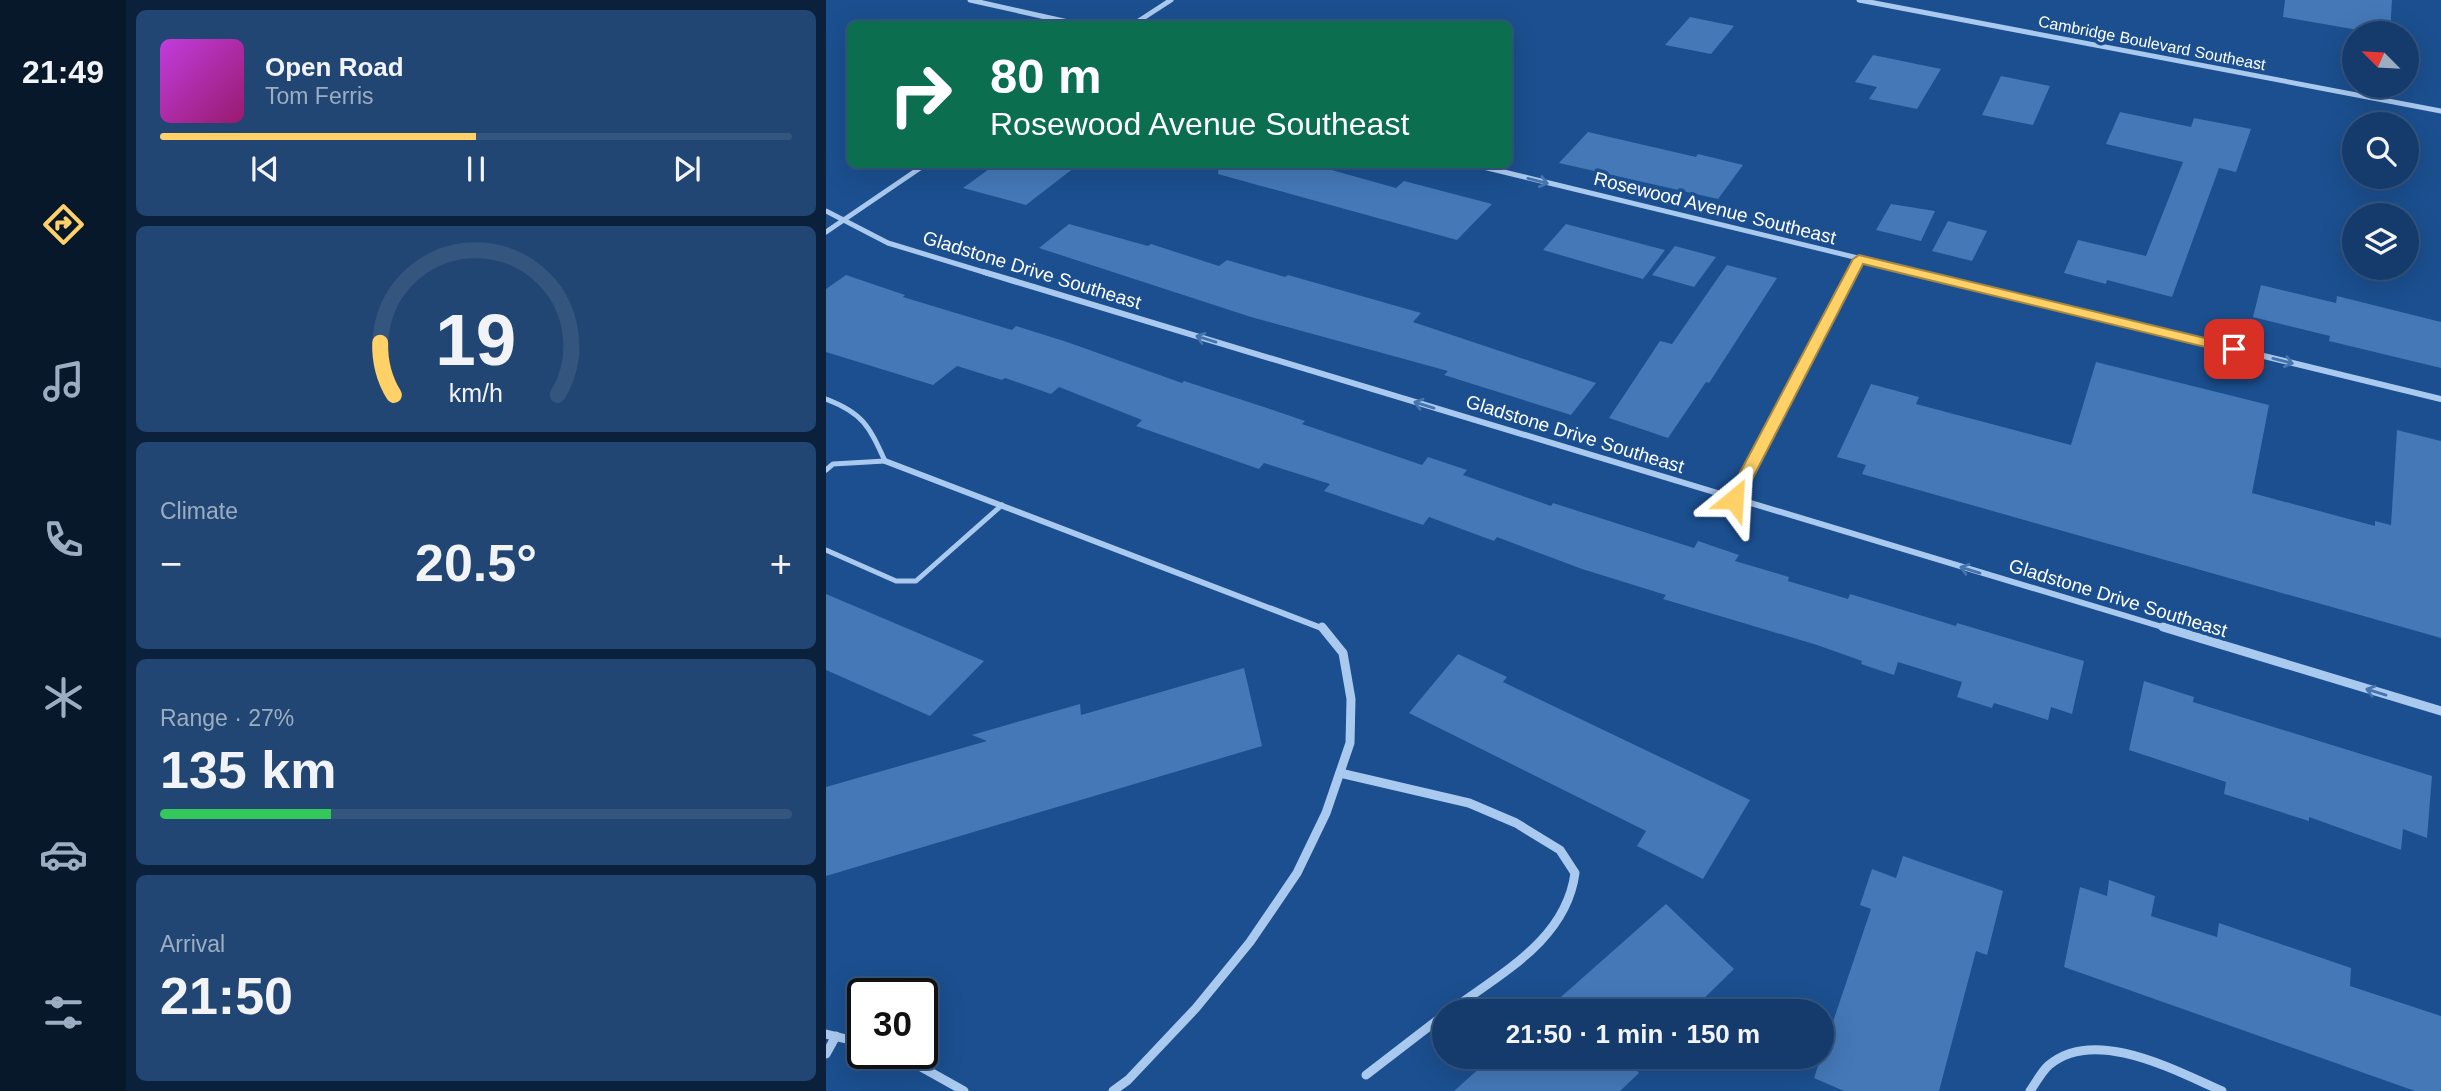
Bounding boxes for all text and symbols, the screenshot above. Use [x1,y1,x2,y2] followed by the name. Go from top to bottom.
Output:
[2037,13,2268,74] street label: Cambridge Boulevard Southeast
[2342,21,2418,98] north arrow
[2342,21,2419,280] map controls
[875,49,966,140] icon: right
[990,49,1102,103] text: 80 m
[265,52,404,82] text: Open Road
[22,54,104,90] text: 21:49
[265,83,374,109] text: Tom Ferris
[990,106,1409,142] text: Rosewood Avenue Southeast
[2342,112,2419,189] button: search
[246,150,284,188] icon: previous
[457,150,495,188] icon: pause
[668,150,706,188] icon: next
[1592,168,1839,248] street label: Rosewood Avenue Southeast
[1526,175,1549,188] one-way arrow
[39,200,88,249] icon: directions
[2342,203,2419,280] button: layers
[920,227,1144,313] street label: Gladstone Drive Southeast
[436,300,516,381] text: 19
[2204,319,2264,379] pin
[2215,330,2253,368] icon: arrive
[1195,331,1217,344] one-way arrow
[2271,355,2294,368] one-way arrow
[39,357,88,406] icon: music
[449,379,503,407] text: km/h
[1463,391,1687,477] street label: Gladstone Drive Southeast
[1413,397,1435,410] one-way arrow
[1697,462,1771,536] position arrow
[160,498,238,524] text: Climate
[39,515,88,564] icon: phone
[415,534,537,592] text: 20.5°
[160,543,182,585] text: −
[770,543,792,585] text: +
[2006,555,2230,641] street label: Gladstone Drive Southeast
[1959,562,1981,575] one-way arrow
[39,673,88,722] icon: climate
[2365,684,2387,697] one-way arrow
[160,705,294,731] text: Range · 27%
[160,741,336,799] text: 135 km
[39,830,88,879] icon: car
[160,931,225,957] text: Arrival
[160,967,293,1025] text: 21:50
[847,978,938,1069] speed limit sign: 30
[39,988,88,1037] icon: filters
[1506,1019,1760,1049] text: 21:50 · 1 min · 150 m

